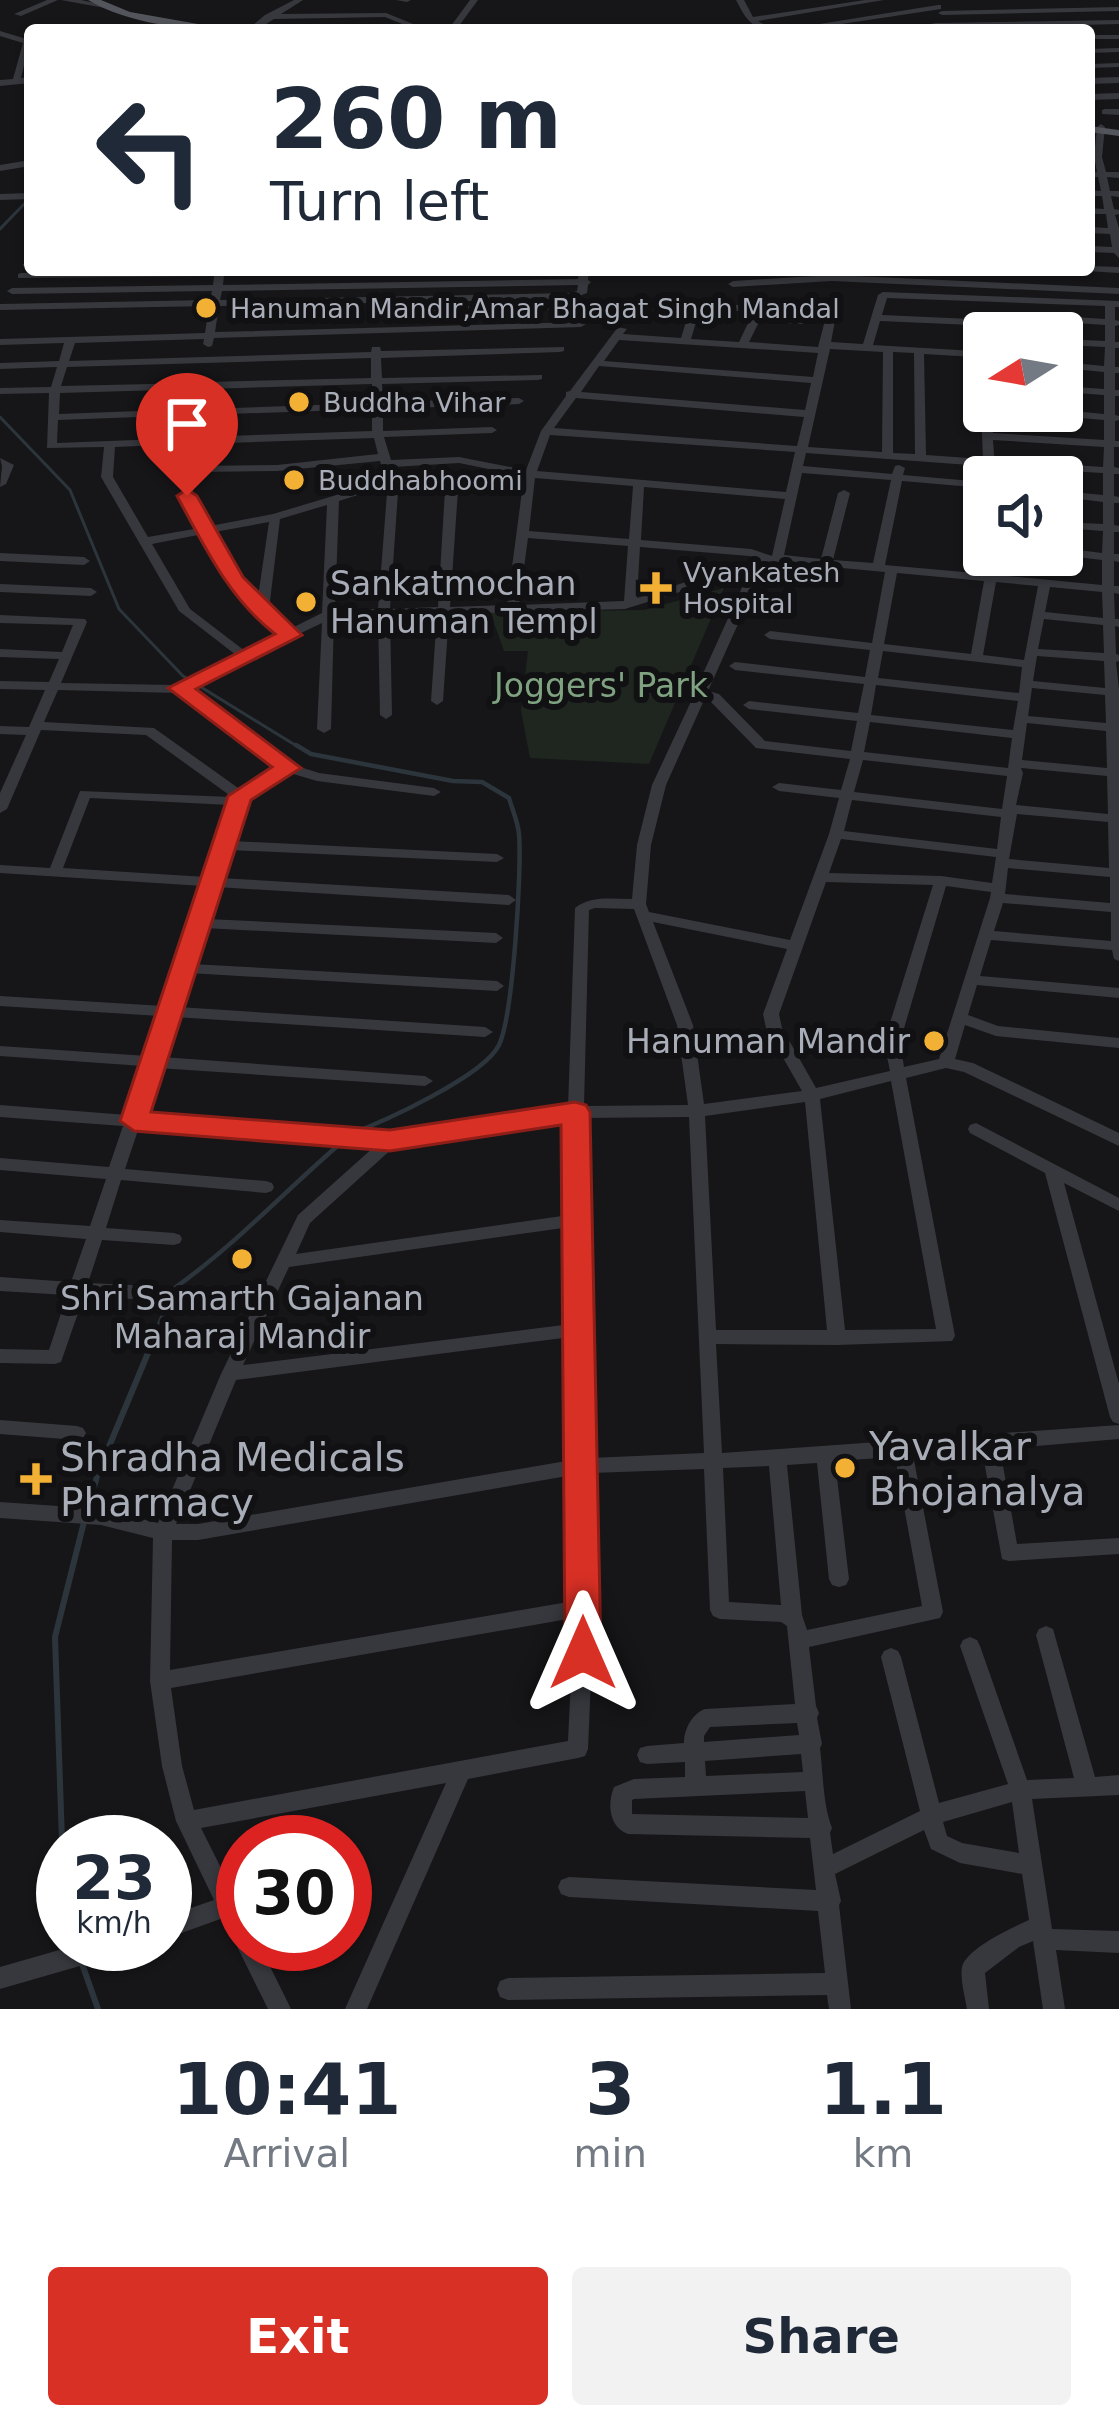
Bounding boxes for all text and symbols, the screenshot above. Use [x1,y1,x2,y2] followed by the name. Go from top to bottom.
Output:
[270,70,562,168] text: 260 m
[72,72,228,228] icon: left
[270,170,489,233] text: Turn left
[230,293,840,324] place label: Hanuman Mandir,Amar Bhagat Singh Mandal
[193,295,219,321] marker: Hanuman Mandir,Amar Bhagat Singh Mandal
[963,312,1083,432] north arrow
[963,312,1083,576] map controls
[136,373,238,496] pin
[323,387,506,418] place label: Buddha Vihar
[286,389,312,415] marker: Buddha Vihar
[154,391,220,457] icon: arrive
[963,456,1083,576] button: sound
[318,465,523,496] place label: Buddhabhoomi
[281,467,307,493] marker: Buddhabhoomi
[683,557,840,619] place label: Vyankatesh Hospital
[330,564,598,641] place label: Sankatmochan Hanuman Templ
[640,572,672,604] marker: Vyankatesh Hospital
[293,589,319,615] marker: Sankatmochan Hanuman Templ
[492,666,709,705] park label: Joggers' Park
[626,1022,910,1061] place label: Hanuman Mandir
[921,1028,947,1054] marker: Hanuman Mandir
[229,1246,255,1272] marker: Shri Samarth Gajanan Maharaj Mandir
[60,1279,424,1356] place label: Shri Samarth Gajanan Maharaj Mandir
[868,1424,1086,1514] place label: Yavalkar Bhojanalya
[60,1435,405,1525] place label: Shradha Medicals Pharmacy
[832,1455,858,1481] marker: Yavalkar Bhojanalya
[23,1466,49,1492] marker: Shradha Medicals Pharmacy
[520,1590,646,1716] position arrow
[216,1815,372,1971] speed limit sign: 30
[72,1843,156,1913] text: 23
[76,1905,152,1940] text: km/h
[172,2047,401,2131] text: 10:41
[585,2047,635,2131] text: 3
[819,2047,947,2131] text: 1.1
[223,2131,350,2176] text: Arrival
[574,2131,647,2176] text: min
[853,2131,913,2176] text: km
[48,2267,548,2405] button: Exit
[572,2267,1071,2405] button: Share

